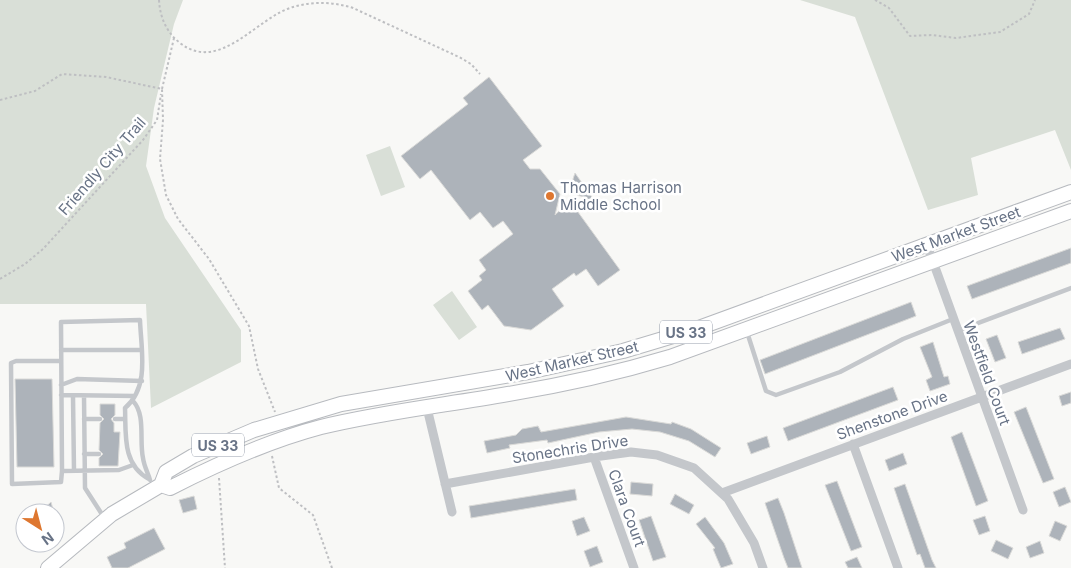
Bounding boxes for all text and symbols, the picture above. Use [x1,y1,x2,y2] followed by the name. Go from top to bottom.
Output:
[54,113,150,219] street label: Friendly City Trail
[560,178,682,214] place label: Thomas Harrison Middle School
[544,190,556,202] marker: Thomas Harrison Middle School
[889,202,1023,266] street label: West Market Street
[959,318,1015,428] street label: Westfield Court
[660,321,712,344] road number: US 33
[504,336,640,386] street label: West Market Street
[834,386,950,444] street label: Shenstone Drive
[511,430,629,468] street label: Stonechris Drive
[192,434,244,456] road number: US 33
[604,467,650,549] street label: Clara Court
[15,503,65,553] north arrow
[39,529,57,549] text: N

